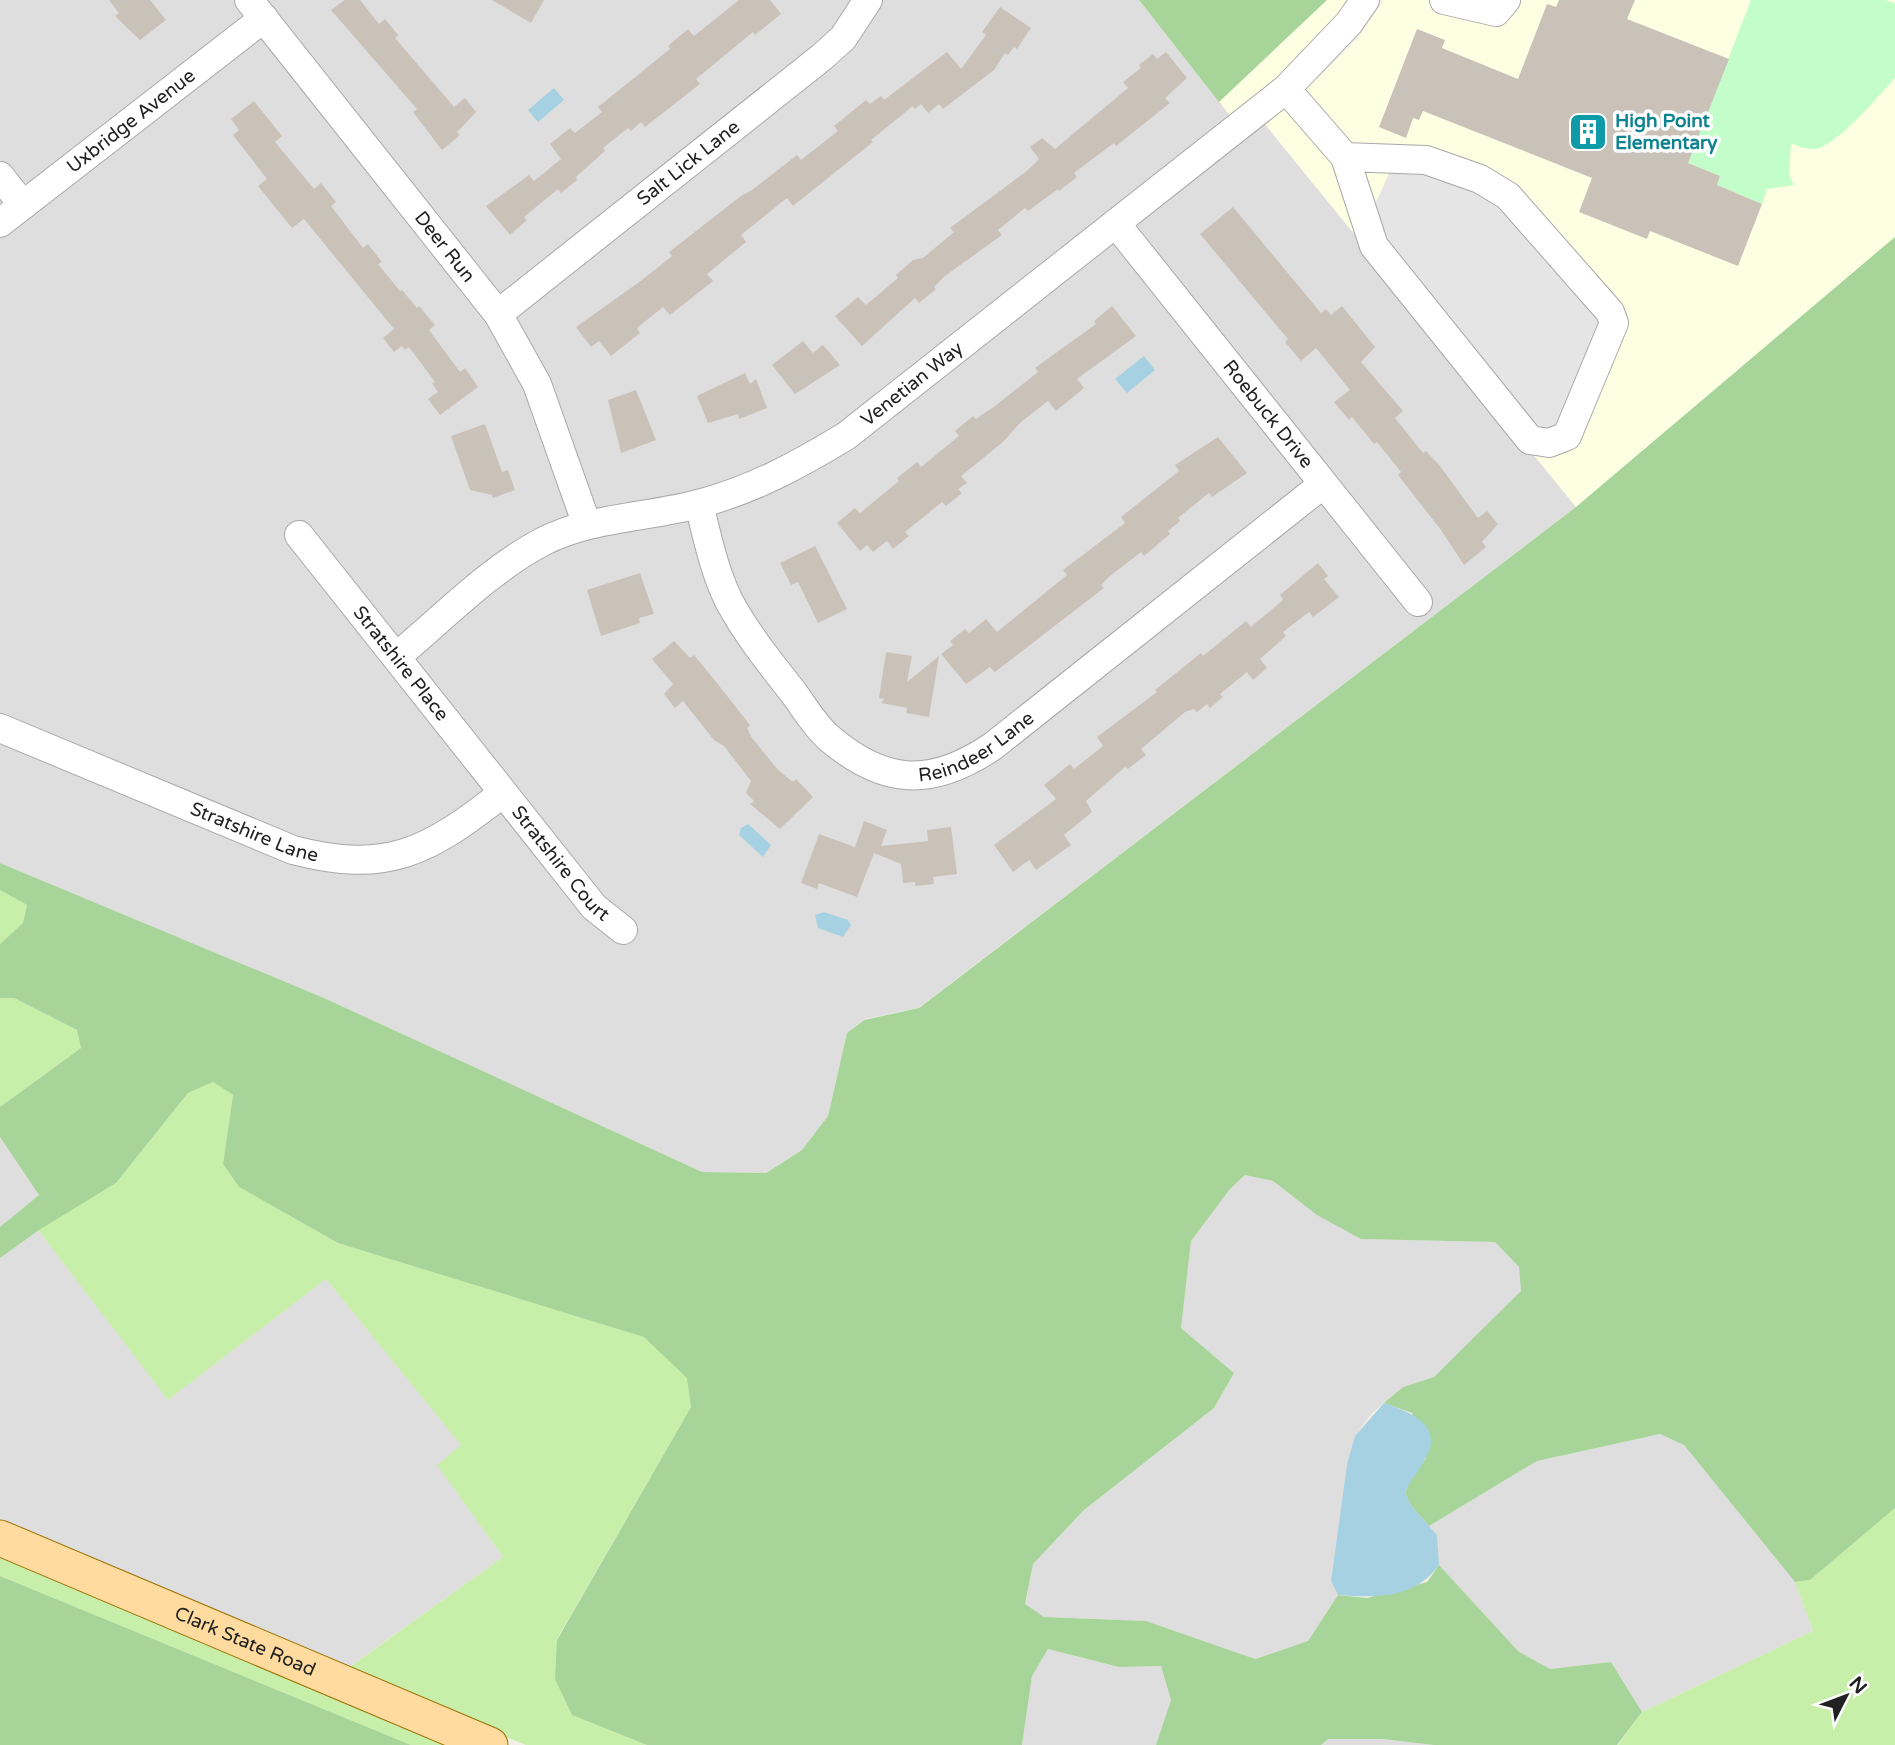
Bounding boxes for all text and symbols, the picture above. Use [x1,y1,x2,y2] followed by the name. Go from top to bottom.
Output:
[63,65,200,178] street label: Uxbridge Avenue
[1615,110,1718,155] place label: High Point Elementary
[1567,111,1609,153] building icon: High Point Elementary
[633,116,744,210] street label: Salt Lick Lane
[410,207,480,287] street label: Deer Run
[857,337,967,431] street label: Venetian Way
[1218,356,1318,472] street label: Roebuck Drive
[349,602,453,725] street label: Stratshire Place
[917,707,1038,787] street label: Reindeer Lane
[187,797,320,866] street label: Stratshire Lane
[507,801,614,926] street label: Stratshire Court
[171,1602,319,1681] street label: Clark State Road
[1811,1661,1881,1731] north arrow
[1845,1672,1871,1698] text: N

